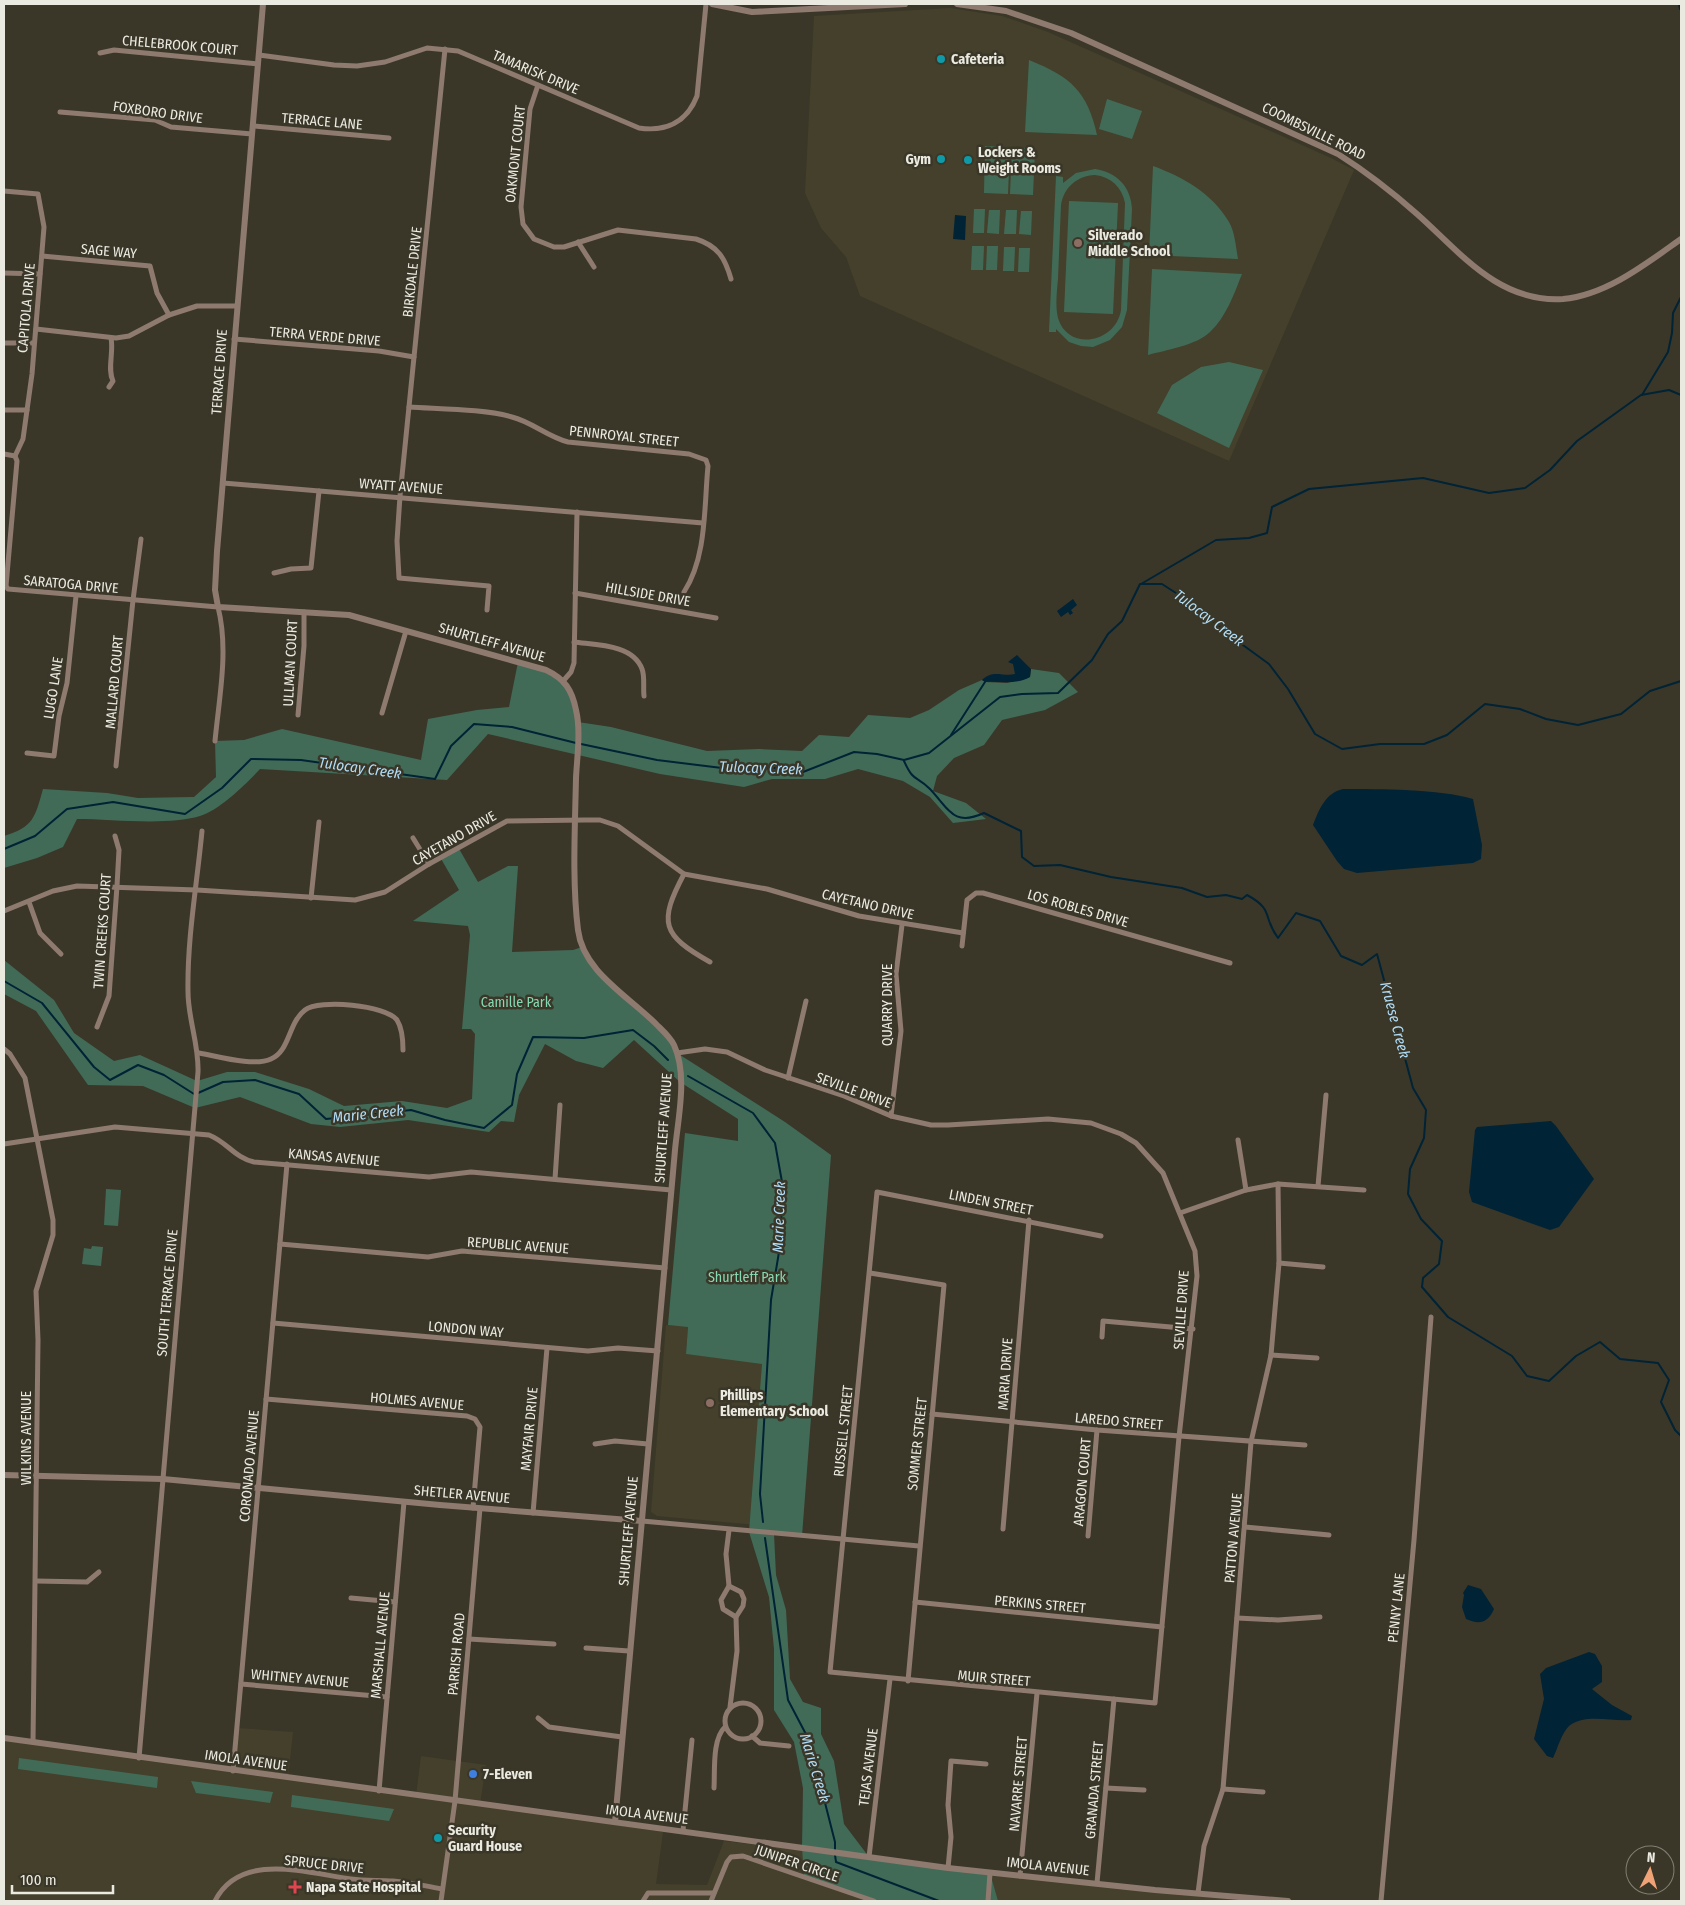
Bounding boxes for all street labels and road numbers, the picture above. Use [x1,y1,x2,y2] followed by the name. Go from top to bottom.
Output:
[121,32,239,59] street label: CHELEBROOK COURT
[490,47,582,99] street label: TAMARISK DRIVE
[112,98,204,127] street label: FOXBORO DRIVE
[1259,99,1368,164] street label: COOMBSVILLE ROAD
[502,104,529,204] street label: OAKMONT COURT
[281,109,364,134] street label: TERRACE LANE
[399,226,426,318] street label: BIRKDALE DRIVE
[80,241,138,262] street label: SAGE WAY
[14,262,39,354] street label: CAPITOLA DRIVE
[269,323,382,350] street label: TERRA VERDE DRIVE
[208,328,231,415] street label: TERRACE DRIVE
[568,422,680,451] street label: PENNROYAL STREET
[359,475,444,498] street label: WYATT AVENUE
[23,572,120,597] street label: SARATOGA DRIVE
[604,579,692,610] street label: HILLSIDE DRIVE
[280,618,301,707] street label: ULLMAN COURT
[437,619,547,666] street label: SHURTLEFF AVENUE
[102,634,127,730] street label: MALLARD COURT
[40,655,67,720] street label: LUGO LANE
[409,807,500,869] street label: CAYETANO DRIVE
[90,872,115,989] street label: TWIN CREEKS COURT
[820,886,916,923] street label: CAYETANO DRIVE
[1025,886,1131,931] street label: LOS ROBLES DRIVE
[879,963,896,1046] street label: QUARRY DRIVE
[813,1069,895,1112] street label: SEVILLE DRIVE
[651,1072,676,1183] street label: SHURTLEFF AVENUE
[287,1145,381,1170] street label: KANSAS AVENUE
[947,1186,1035,1219] street label: LINDEN STREET
[153,1228,182,1357] street label: SOUTH TERRACE DRIVE
[467,1233,570,1258] street label: REPUBLIC AVENUE
[1170,1269,1193,1350] street label: SEVILLE DRIVE
[428,1318,504,1341] street label: LONDON WAY
[994,1337,1017,1411] street label: MARIA DRIVE
[830,1384,857,1478] street label: RUSSELL STREET
[517,1386,542,1472] street label: MAYFAIR DRIVE
[369,1389,465,1414] street label: HOLMES AVENUE
[18,1390,35,1485] street label: WILKINS AVENUE
[904,1396,931,1491] street label: SOMMER STREET
[236,1409,263,1523] street label: CORONADO AVENUE
[1074,1409,1164,1434] street label: LAREDO STREET
[1070,1437,1095,1527] street label: ARAGON COURT
[615,1475,642,1587] street label: SHURTLEFF AVENUE
[413,1482,511,1507] street label: SHETLER AVENUE
[1221,1492,1246,1584] street label: PATTON AVENUE
[1384,1572,1409,1644] street label: PENNY LANE
[367,1590,394,1699] street label: MARSHALL AVENUE
[994,1592,1087,1617] street label: PERKINS STREET
[444,1612,469,1696] street label: PARRISH ROAD
[250,1666,350,1691] street label: WHITNEY AVENUE
[957,1667,1032,1690] street label: MUIR STREET
[855,1727,882,1807] street label: TEJAS AVENUE
[1006,1735,1031,1832] street label: NAVARRE STREET
[1082,1740,1107,1840] street label: GRANADA STREET
[204,1746,289,1775] street label: IMOLA AVENUE
[605,1801,690,1828] street label: IMOLA AVENUE
[753,1841,841,1886] street label: JUNIPER CIRCLE
[283,1852,365,1877] street label: SPRUCE DRIVE
[1006,1854,1091,1879] street label: IMOLA AVENUE

